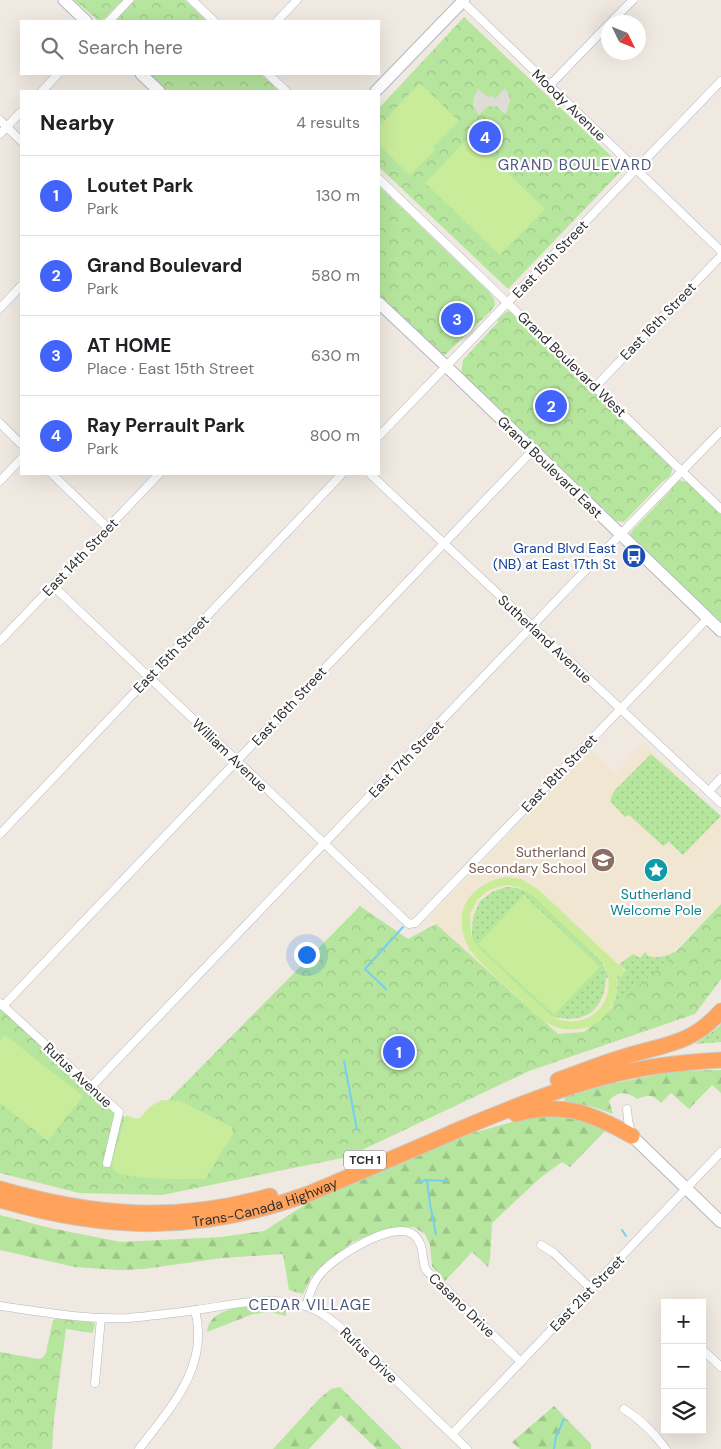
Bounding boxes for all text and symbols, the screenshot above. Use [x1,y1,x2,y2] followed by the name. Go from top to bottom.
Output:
[601,15,646,60] north arrow
[20,20,380,75] search box
[38,34,66,62] icon: search
[78,35,183,60] text: Search here
[528,65,610,145] street label: Moody Avenue
[40,109,114,137] text: Nearby
[296,112,360,133] text: 4 results
[469,118,501,156] pin: 4
[498,155,652,175] district label: GRAND BOULEVARD
[87,173,193,198] text: Loutet Park
[53,185,59,206] text: 1
[316,185,360,206] text: 130 m
[87,198,119,219] text: Park
[508,216,592,302] street label: East 15th Street
[87,253,242,278] text: Grand Boulevard
[51,265,61,286] text: 2
[311,265,360,286] text: 580 m
[87,278,119,299] text: Park
[616,278,700,364] street label: East 16th Street
[441,300,473,338] pin: 3
[514,307,630,421] street label: Grand Boulevard West
[87,333,171,358] text: AT HOME
[51,345,61,366] text: 3
[311,345,360,366] text: 630 m
[87,358,254,379] text: Place · East 15th Street
[535,387,567,425] pin: 2
[494,412,606,522] street label: Grand Boulevard East
[87,413,245,438] text: Ray Perrault Park
[51,425,61,446] text: 4
[310,425,360,446] text: 800 m
[87,438,119,459] text: Park
[38,514,122,600] street label: East 14th Street
[493,539,616,573] place label: Grand Blvd East (NB) at East 17th St
[621,543,647,569] bus stop icon: Grand Blvd East (NB) at East 17th St
[494,591,596,687] street label: Sutherland Avenue
[129,611,213,697] street label: East 15th Street
[248,663,330,749] street label: East 16th Street
[189,715,271,796] street label: William Avenue
[365,717,447,801] street label: East 17th Street
[517,730,601,816] street label: East 18th Street
[469,843,586,877] place label: Sutherland Secondary School
[590,847,616,873] school or university icon: Sutherland Secondary School
[643,857,669,883] place icon: Sutherland Welcome Pole
[610,885,702,919] place label: Sutherland Welcome Pole
[294,942,320,968] your location
[383,1033,415,1071] pin: 1
[40,1039,116,1111] street label: Rufus Avenue
[344,1150,386,1170] road number: TCH 1
[191,1174,340,1230] street label: Trans-Canada Highway
[546,1251,628,1335] street label: East 21st Street
[425,1269,499,1341] street label: Casano Drive
[248,1295,372,1315] district label: CEDAR VILLAGE
[661,1299,706,1434] map controls
[661,1299,706,1344] button: +
[336,1323,402,1387] street label: Rufus Drive
[661,1344,706,1389] button: −
[661,1389,706,1434] button: layers

